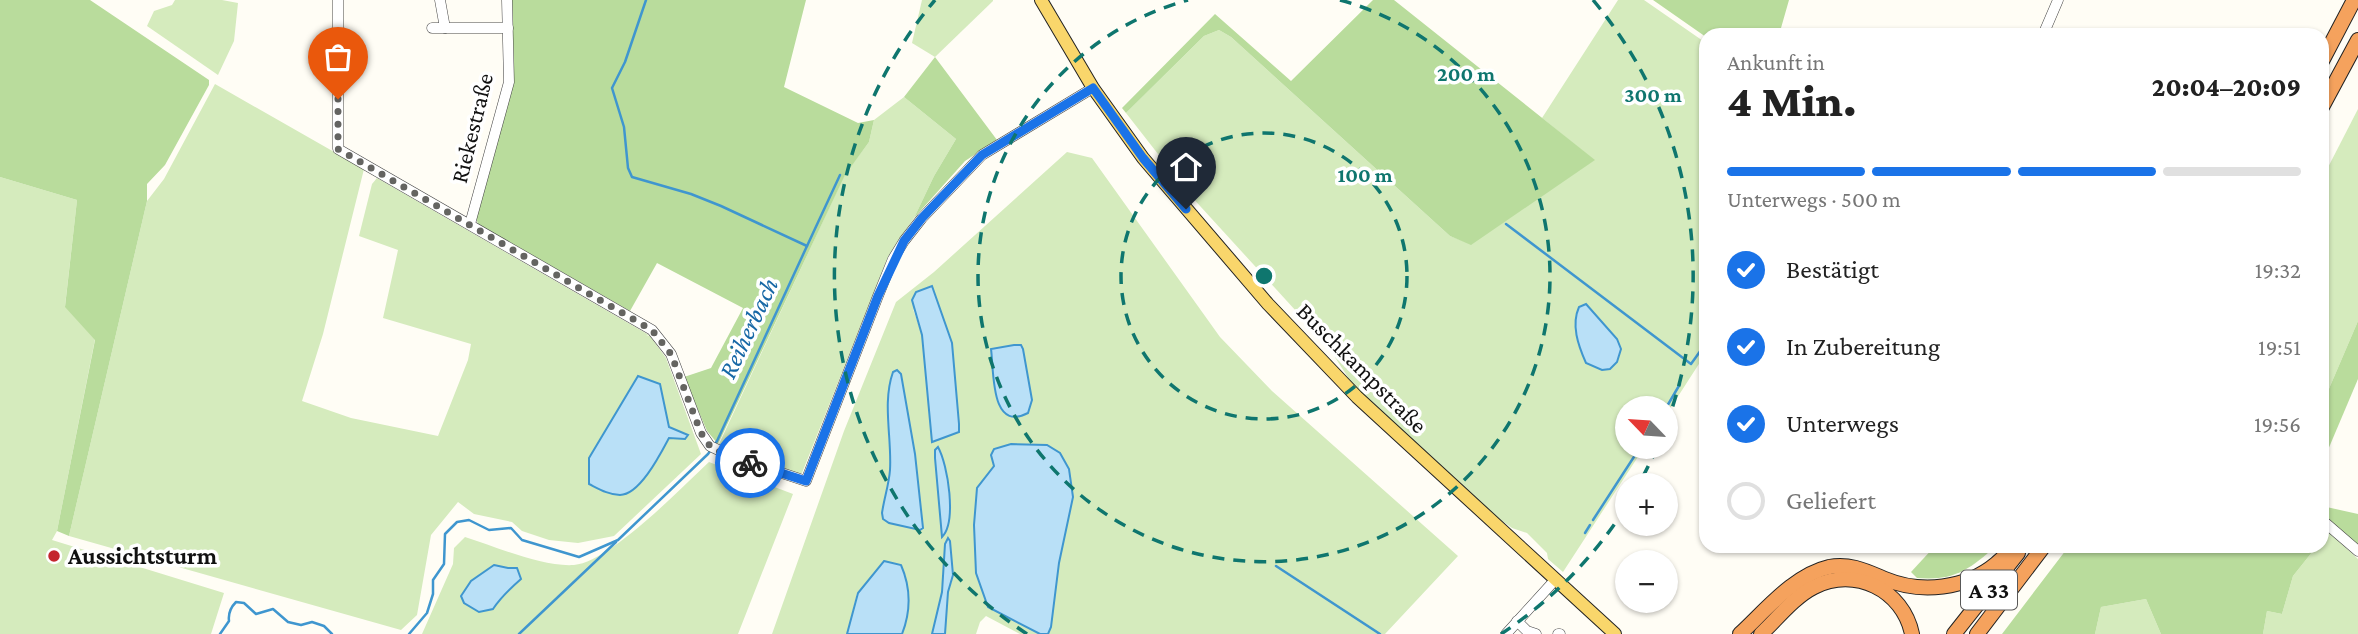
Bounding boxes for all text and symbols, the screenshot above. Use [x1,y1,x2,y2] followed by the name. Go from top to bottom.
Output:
[308,27,368,99] pin
[319,38,357,76] icon: bag
[1727,49,1825,75] text: Ankunft in
[1437,62,1495,86] text: 200 m
[445,70,498,186] street label: Riekestraße
[2152,73,2301,102] text: 20:04–20:09
[1727,75,1857,126] text: 4 Min.
[1624,83,1682,107] text: 300 m
[1156,137,1216,209] pin
[1167,148,1205,186] icon: home
[1337,163,1393,187] text: 100 m
[1727,186,1901,212] text: Unterwegs · 500 m
[1727,251,1765,289] icon: check
[1786,255,1879,284] text: Bestätigt
[2255,257,2301,283] text: 19:32
[1252,264,1276,288] centre of rings
[713,273,784,383] water label: Reiherbach
[1292,297,1433,438] street label: Buschkampstraße
[1727,328,1765,366] icon: check
[1786,332,1940,361] text: In Zubereitung
[2258,334,2301,360] text: 19:51
[1615,396,1678,458] north arrow
[1615,396,1678,613] map controls
[1727,405,1765,443] icon: check
[1786,409,1899,438] text: Unterwegs
[2254,411,2301,437] text: 19:56
[715,428,785,498] courier
[731,444,769,482] icon: bike
[1615,473,1678,536] button: +
[1786,486,1876,515] text: Geliefert
[67,542,218,569] place label: Aussichtsturm
[46,548,62,564] marker: Aussichtsturm
[1615,550,1678,613] button: −
[1961,570,2017,610] road number: A 33

